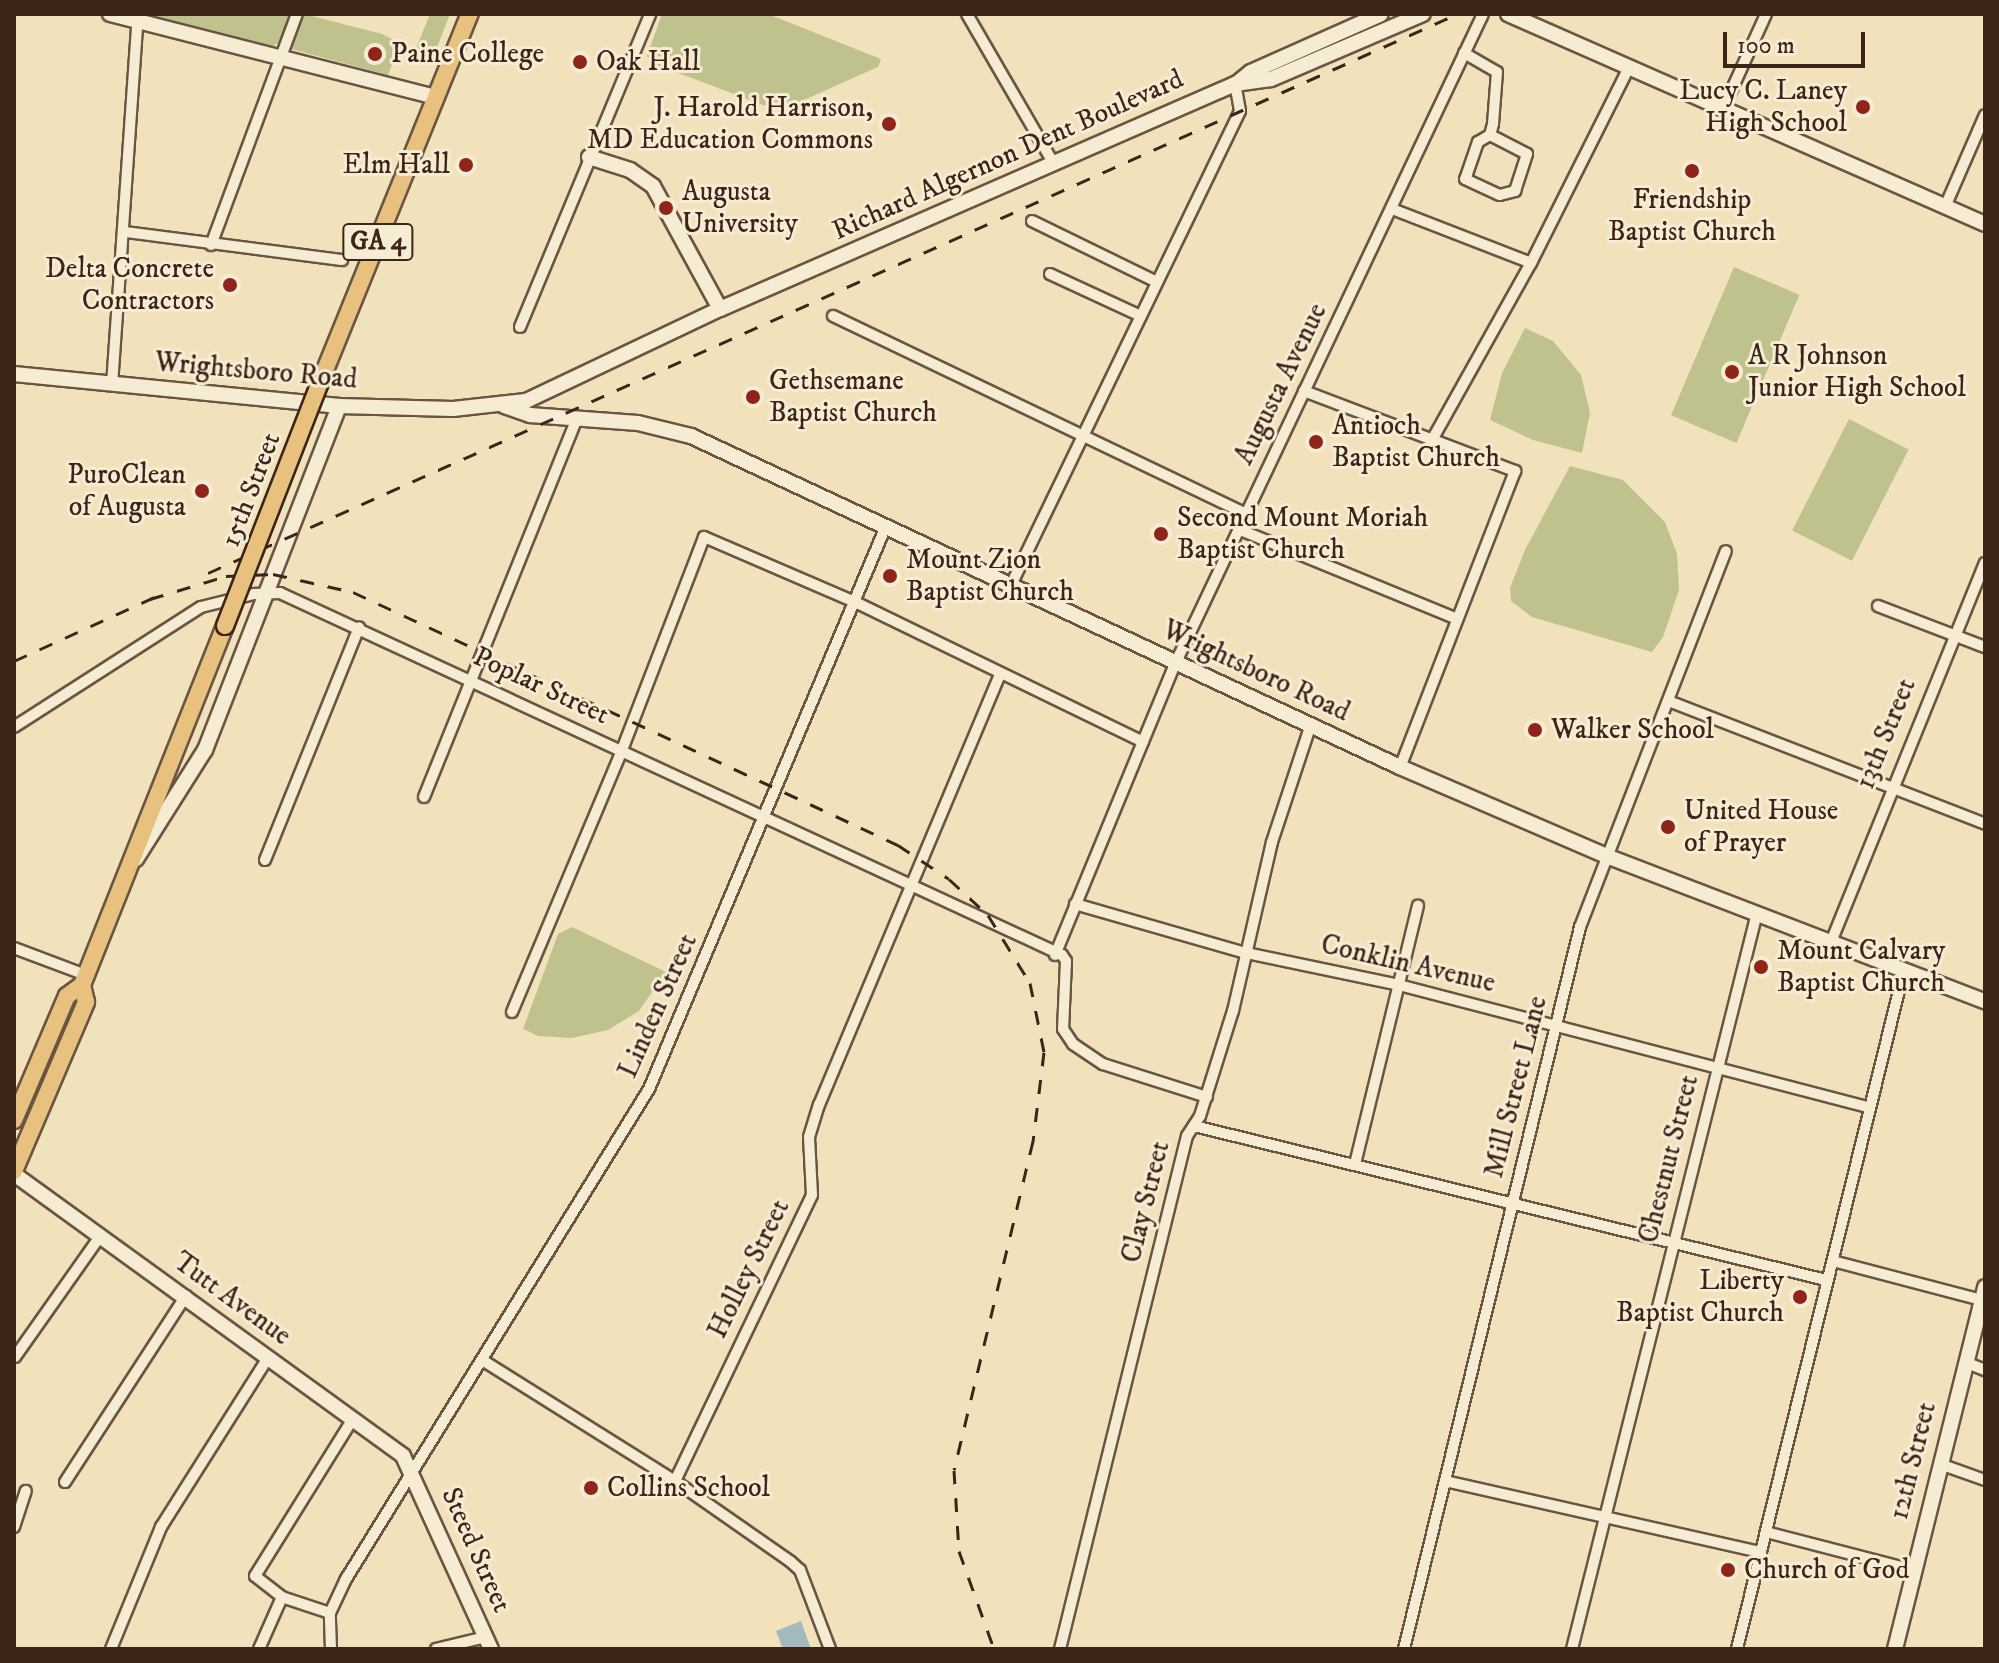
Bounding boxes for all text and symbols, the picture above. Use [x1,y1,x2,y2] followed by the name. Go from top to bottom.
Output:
[1727,16,1869,66] scale bar
[1737,31,1795,61] text: 100 m
[391,37,544,71] place label: Paine College
[366,45,384,63] marker: Paine College
[596,45,700,79] place label: Oak Hall
[571,53,589,71] marker: Oak Hall
[827,62,1189,248] street label: Richard Algernon Dent Boulevard
[1679,74,1847,140] place label: Lucy C. Laney High School
[587,91,873,157] place label: J. Harold Harrison, MD Education Commons
[1854,98,1872,116] marker: Lucy C. Laney High School
[880,115,898,133] marker: J. Harold Harrison, MD Education Commons
[342,148,450,182] place label: Elm Hall
[457,156,475,174] marker: Elm Hall
[1683,162,1701,180] marker: Friendship Baptist Church
[682,175,798,241] place label: Augusta University
[1608,183,1776,249] place label: Friendship Baptist Church
[657,199,675,217] marker: Augusta University
[342,220,414,264] road number: GA 4
[45,252,214,318] place label: Delta Concrete Contractors
[221,276,239,294] marker: Delta Concrete Contractors
[1227,298,1335,470] street label: Augusta Avenue
[1748,339,1966,405] place label: A R Johnson Junior High School
[153,345,359,397] street label: Wrightsboro Road
[1723,363,1741,381] marker: A R Johnson Junior High School
[769,364,937,430] place label: Gethsemane Baptist Church
[744,388,762,406] marker: Gethsemane Baptist Church
[1332,409,1500,475] place label: Antioch Baptist Church
[214,428,288,552] street label: 15th Street
[1307,433,1325,451] marker: Antioch Baptist Church
[67,458,186,524] place label: PuroClean of Augusta
[193,482,211,500] marker: PuroClean of Augusta
[1177,501,1428,567] place label: Second Mount Moriah Baptist Church
[1152,525,1170,543] marker: Second Mount Moriah Baptist Church
[906,543,1074,609] place label: Mount Zion Baptist Church
[881,567,899,585] marker: Mount Zion Baptist Church
[1157,613,1355,729] street label: Wrightsboro Road
[468,640,614,732] street label: Poplar Street
[1849,674,1923,794] street label: 13th Street
[1551,713,1714,747] place label: Walker School
[1526,721,1544,739] marker: Walker School
[1684,794,1838,860] place label: United House of Prayer
[1659,818,1677,836] marker: United House of Prayer
[1318,928,1498,1000] street label: Conklin Avenue
[611,929,705,1083] street label: Linden Street
[1777,934,1945,1000] place label: Mount Calvary Baptist Church
[1752,958,1770,976] marker: Mount Calvary Baptist Church
[1477,993,1555,1181] street label: Mill Street Lane
[1632,1071,1706,1247] street label: Chestnut Street
[1115,1138,1177,1266] street label: Clay Street
[701,1194,797,1344] street label: Holley Street
[167,1245,297,1353] street label: Tutt Avenue
[1616,1264,1784,1330] place label: Liberty Baptist Church
[1791,1288,1809,1306] marker: Liberty Baptist Church
[1882,1399,1944,1523] street label: 12th Street
[607,1471,770,1505] place label: Collins School
[582,1479,600,1497] marker: Collins School
[434,1482,518,1618] street label: Steed Street
[1744,1553,1909,1587] place label: Church of God
[1719,1561,1737,1579] marker: Church of God

